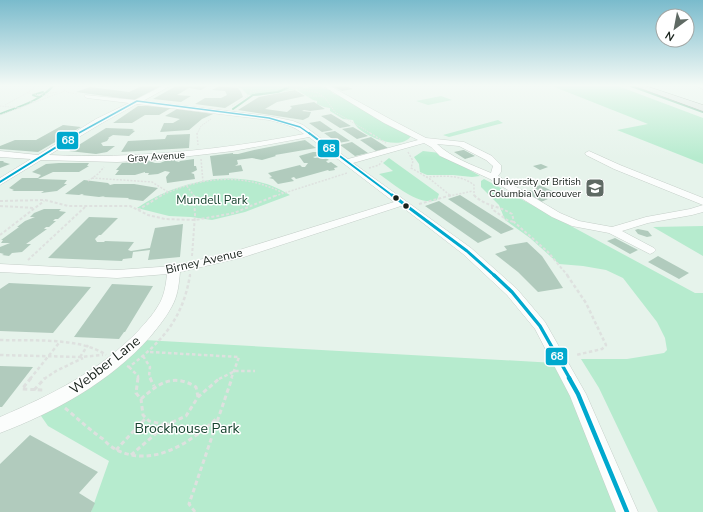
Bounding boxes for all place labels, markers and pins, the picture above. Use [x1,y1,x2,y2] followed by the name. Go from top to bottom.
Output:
[489,175,581,201] place label: University of British Columbia Vancouver
[584,177,606,199] school or university icon: University of British Columbia Vancouver
[391,193,401,203] unlabelled marker
[401,201,411,211] unlabelled marker

